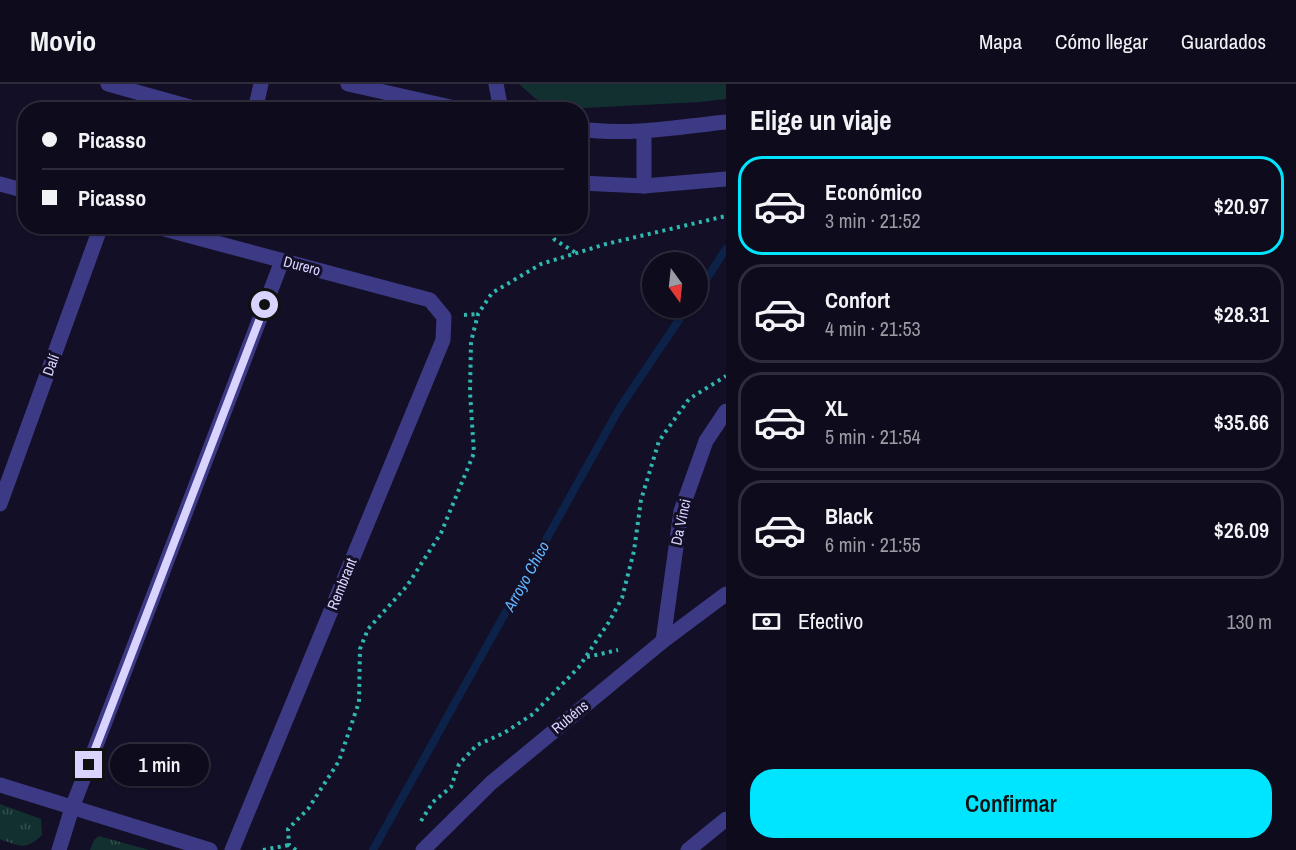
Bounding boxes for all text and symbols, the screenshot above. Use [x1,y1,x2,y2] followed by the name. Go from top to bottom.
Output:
[30,22,96,60] text: Movio
[979,27,1022,56] text: Mapa
[1055,27,1148,56] text: Cómo llegar
[1181,27,1266,56] text: Guardados
[750,102,892,138] text: Elige un viaje
[78,125,146,155] text: Picasso
[825,177,922,207] text: Económico
[753,179,807,233] icon: car
[78,183,146,213] text: Picasso
[1214,191,1269,221] text: $20.97
[825,207,921,234] text: 3 min · 21:52
[281,251,323,281] street label: Durero
[642,252,708,318] north arrow
[642,252,708,318] map controls
[825,285,890,315] text: Confort
[753,287,807,341] icon: car
[251,291,278,318] route start
[1214,299,1269,329] text: $28.31
[825,315,921,342] text: 4 min · 21:53
[37,350,64,379] street label: Dalí
[825,393,848,423] text: XL
[753,395,807,449] icon: car
[1214,407,1269,437] text: $35.66
[825,423,921,450] text: 5 min · 21:54
[665,497,696,547] street label: Da Vinci
[825,501,873,531] text: Black
[753,503,807,557] icon: car
[1214,515,1269,545] text: $26.09
[825,531,921,558] text: 6 min · 21:55
[497,537,554,616] water label: Arroyo Chico
[322,554,362,613] street label: Rembrant
[750,605,783,638] icon: cash
[798,606,863,636] text: Efectivo
[1226,608,1272,635] text: 130 m
[547,695,593,738] street label: Rubéns
[110,744,209,786] callout: 1 min
[75,751,102,778] route end
[138,751,181,778] text: 1 min
[750,769,1272,838] button: Confirmar

